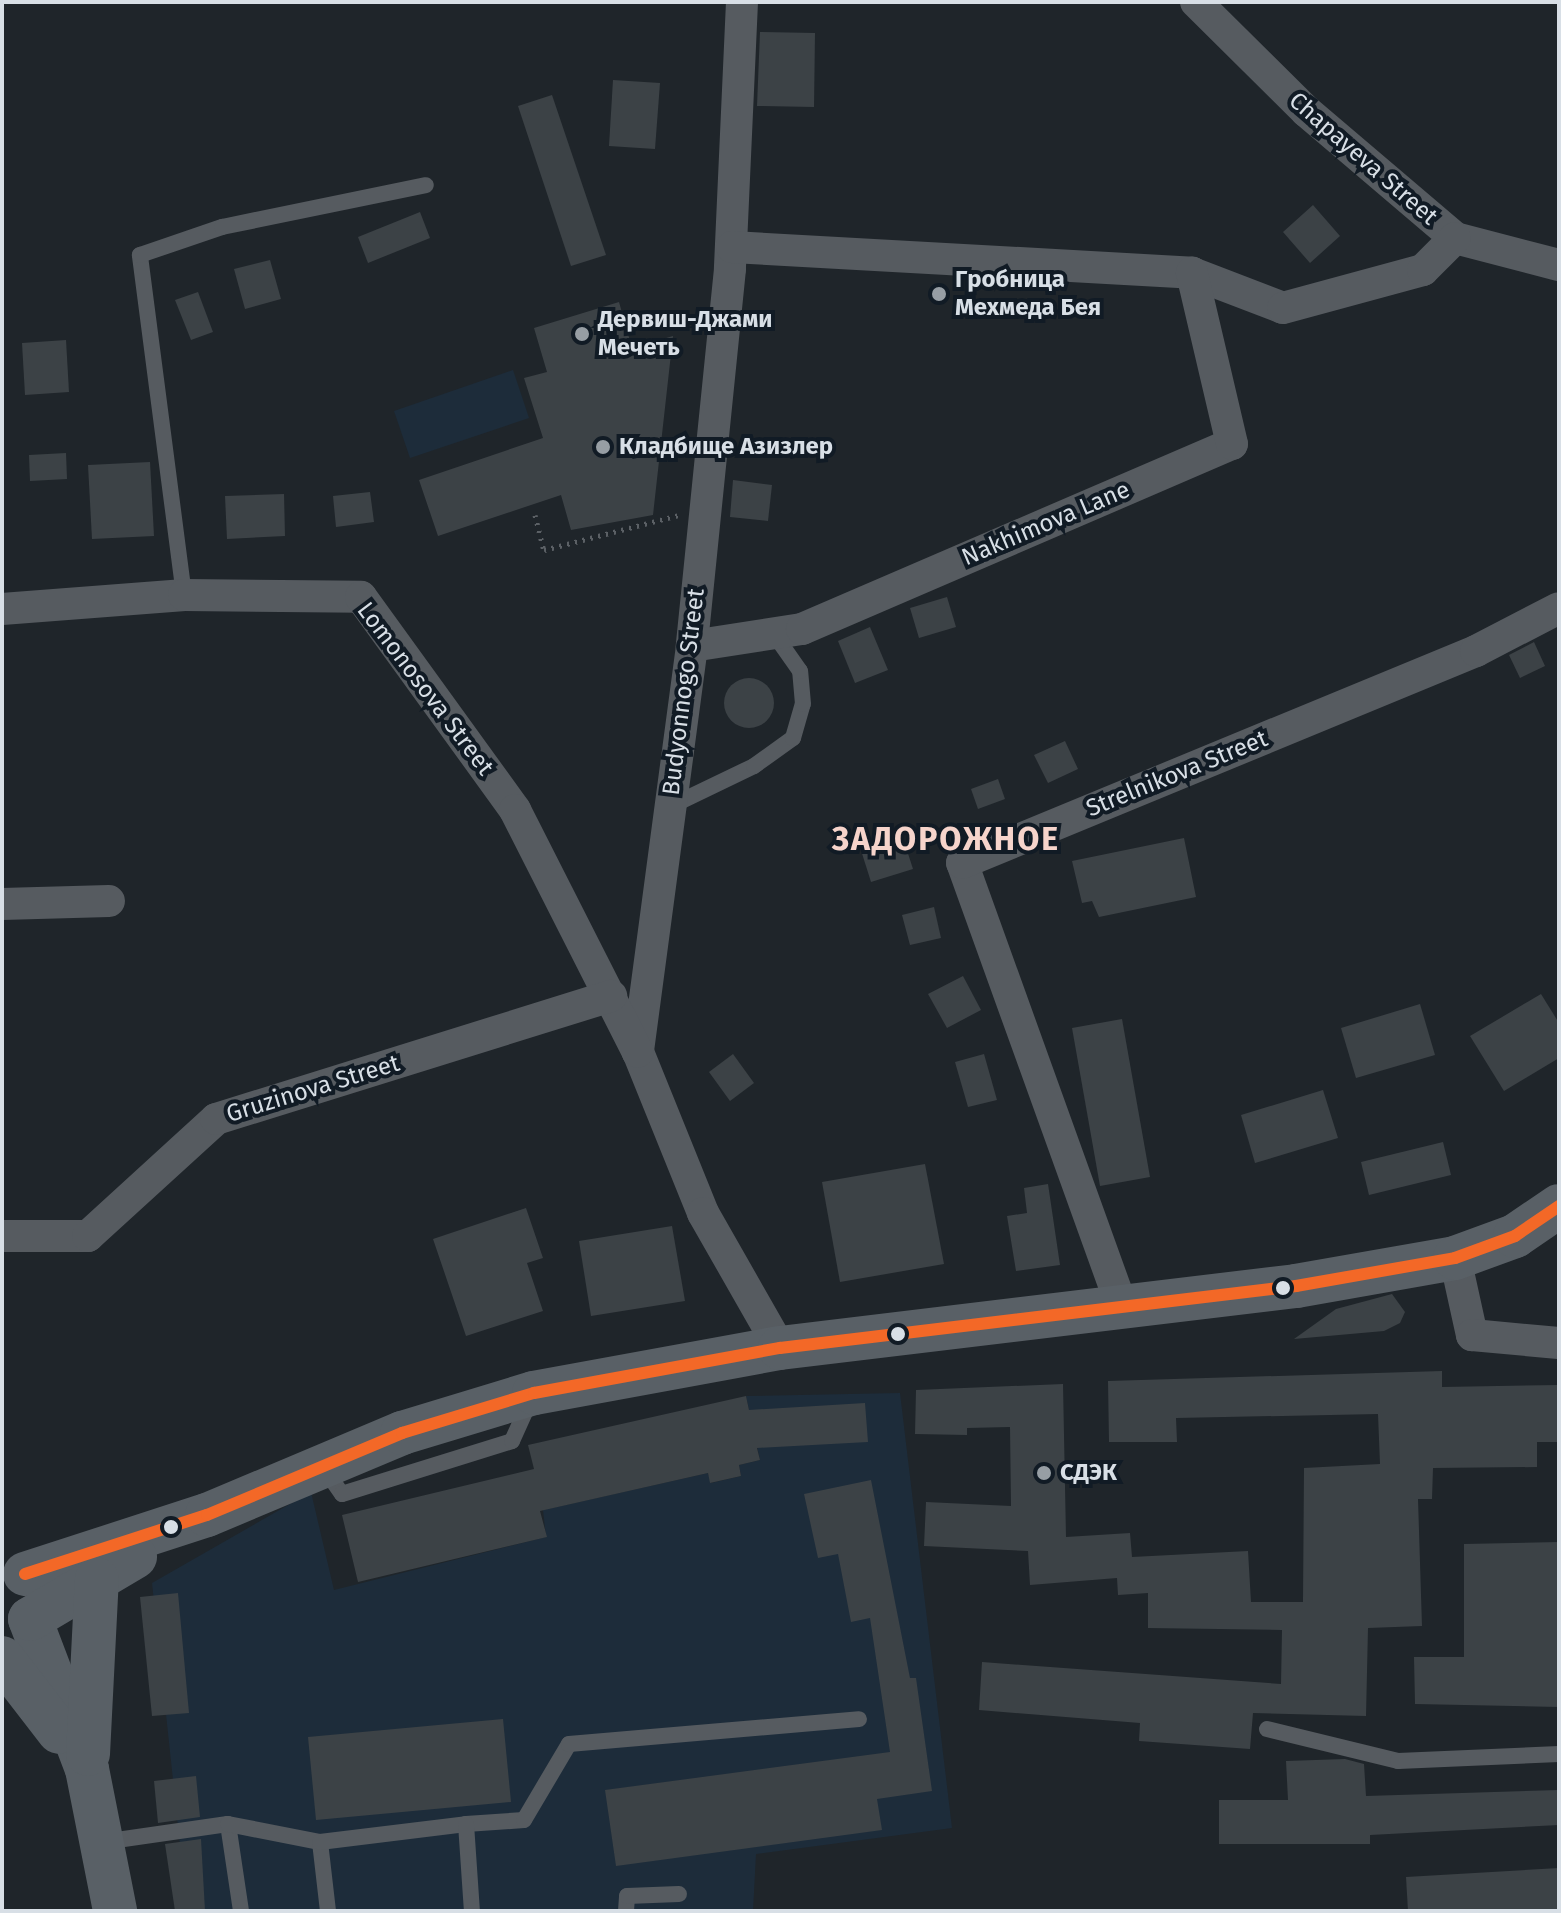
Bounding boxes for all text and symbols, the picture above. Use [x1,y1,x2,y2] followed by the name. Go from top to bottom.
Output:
[1283,87,1443,231] street label: Chapayeva Street
[955,266,1101,322] place label: Гробница Мехмеда Бея
[930,285,948,303] marker: Гробница Мехмеда Бея
[598,306,772,362] place label: Дервиш-Джами Мечеть
[573,325,591,343] marker: Дервиш-Джами Мечеть
[619,433,833,461] place label: Кладбище Азизлер
[594,438,612,456] marker: Кладбище Азизлер
[958,476,1134,572] street label: Nakhimova Lane
[657,587,711,797] street label: Budyonnogo Street
[351,597,499,781] street label: Lomonosova Street
[1082,724,1272,824] street label: Strelnikova Street
[832,820,1060,858] district label: ЗАДОРОЖНОЕ
[223,1049,403,1129] street label: Gruzinova Street
[1275,1280,1291,1296] unlabelled marker
[890,1326,906,1342] unlabelled marker
[1060,1459,1117,1487] place label: СДЭК
[1035,1464,1053,1482] marker: СДЭК
[163,1519,179,1535] unlabelled marker

